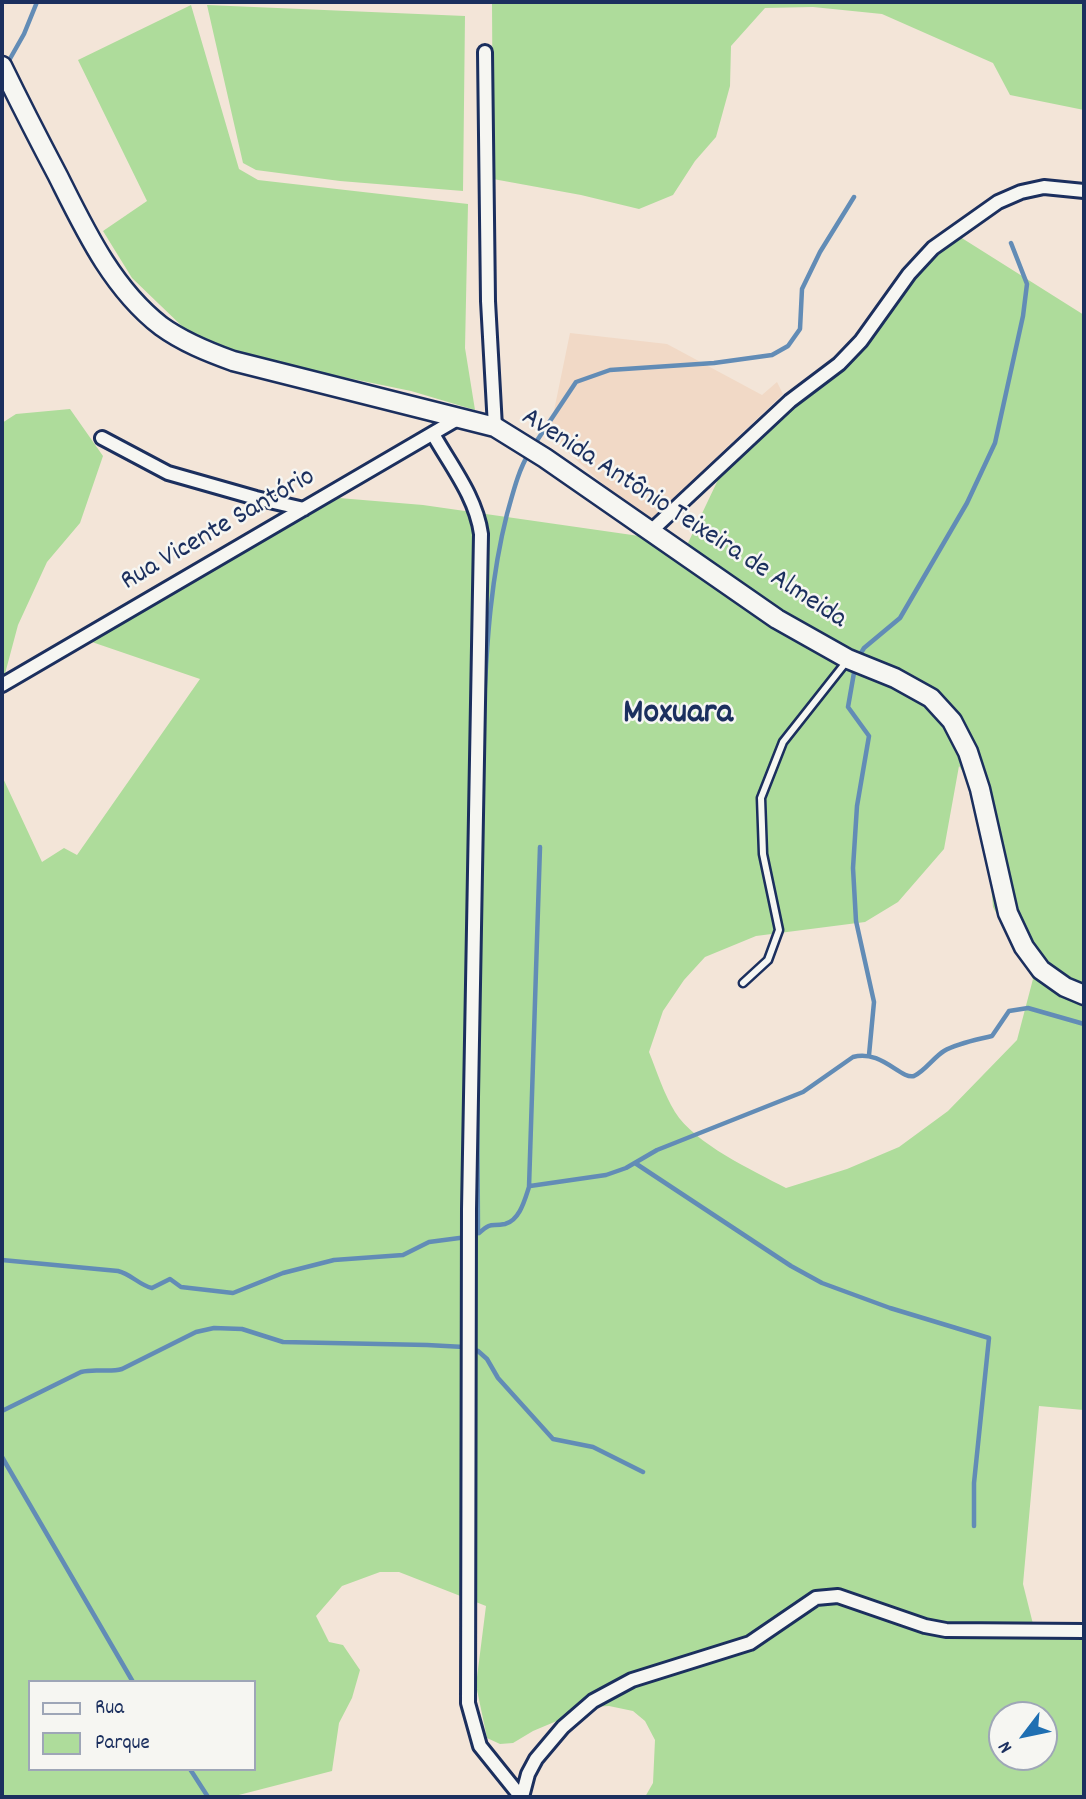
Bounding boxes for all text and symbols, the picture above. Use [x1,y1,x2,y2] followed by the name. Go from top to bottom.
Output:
[514,402,852,638] street label: Avenida Antônio Teixeira de Almeida
[116,462,322,600] street label: Rua Vicente Santório
[623,695,733,737] district label: Moxuara
[28,1680,256,1771] legend
[95,1694,124,1724] text: Rua
[988,1701,1058,1771] north arrow
[95,1729,150,1759] text: Parque
[993,1735,1020,1757] text: N

